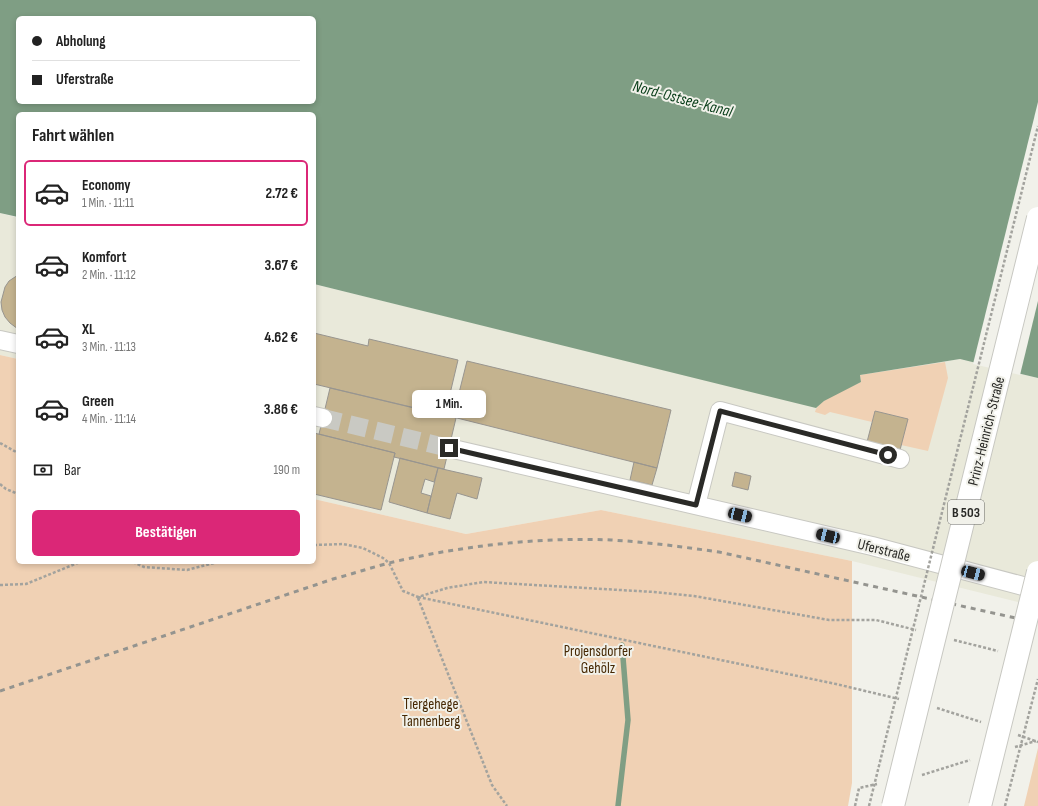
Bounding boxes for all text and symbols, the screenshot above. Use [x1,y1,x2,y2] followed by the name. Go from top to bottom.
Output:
[56,32,106,51] text: Abholung
[56,70,114,89] text: Uferstraße
[631,77,736,122] water label: Nord-Ostsee-Kanal
[32,125,114,146] text: Fahrt wählen
[34,175,70,211] icon: car
[82,176,131,195] text: Economy
[266,184,298,203] text: 2.72 €
[82,195,134,211] text: 1 Min. · 11:11
[34,247,70,283] icon: car
[82,248,126,267] text: Komfort
[265,256,298,275] text: 3.67 €
[82,267,136,283] text: 2 Min. · 11:12
[34,319,70,355] icon: car
[82,320,95,339] text: XL
[264,328,298,347] text: 4.62 €
[82,339,136,355] text: 3 Min. · 11:13
[964,375,1009,488] street label: Prinz-Heinrich-Straße
[412,390,486,418] callout: 1 Min.
[34,391,70,427] icon: car
[82,392,114,411] text: Green
[436,396,462,412] text: 1 Min.
[264,400,298,419] text: 3.86 €
[82,411,136,427] text: 4 Min. · 11:14
[440,439,458,457] route end
[879,446,897,464] route start
[32,459,54,481] icon: cash
[64,461,81,480] text: Bar
[273,462,300,478] text: 190 m
[948,500,984,524] road number: B 503
[727,506,753,524] car
[32,510,300,556] button: Bestätigen
[815,527,841,545] car
[856,535,912,566] street label: Uferstraße
[960,564,986,582] car
[564,642,633,678] park label: Projensdorfer Gehölz
[402,695,460,731] park label: Tiergehege Tannenberg

